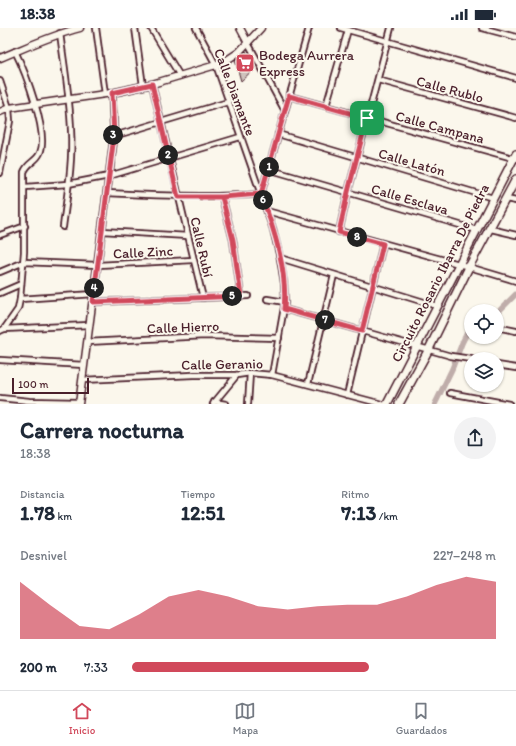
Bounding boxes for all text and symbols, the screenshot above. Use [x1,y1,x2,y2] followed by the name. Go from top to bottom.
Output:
[20,5,55,23] text: 18:38
[210,46,259,139] street label: Calle Diamante
[259,47,355,80] place label: Bodega Aurrera Express
[234,52,256,74] supermarket icon: Bodega Aurrera Express
[414,72,485,107] street label: Calle Rublo
[350,101,384,135] pin
[356,107,378,129] icon: arrive
[394,107,486,148] street label: Calle Campana
[103,125,123,145] pin: 3
[110,128,116,141] text: 3
[158,145,178,165] pin: 2
[376,145,447,180] street label: Calle Latón
[165,148,171,161] text: 2
[259,157,279,177] pin: 1
[266,160,272,173] text: 1
[369,180,451,219] street label: Calle Esclava
[388,181,493,365] street label: Circuito Rosario Ibarra De Piedra
[253,190,273,210] pin: 6
[260,193,266,206] text: 6
[186,215,217,279] street label: Calle Rubí
[347,227,367,247] pin: 8
[354,230,360,243] text: 8
[113,242,174,263] street label: Calle Zinc
[84,278,104,298] pin: 4
[91,281,97,294] text: 4
[222,286,242,306] pin: 5
[229,289,235,302] text: 5
[464,304,504,392] map controls
[464,304,504,344] button: locate
[315,310,335,330] pin: 7
[322,313,328,326] text: 7
[147,318,219,337] street label: Calle Hierro
[464,352,504,392] button: layers
[181,355,263,374] street label: Calle Geranio
[12,376,89,395] scale bar
[18,378,48,391] text: 100 m
[20,417,184,444] text: Carrera nocturna
[454,417,496,459] button: share
[20,446,51,461] text: 18:38
[20,488,64,501] text: Distancia
[181,488,215,501] text: Tiempo
[341,488,369,501] text: Ritmo
[20,501,55,525] text: 1.78
[181,501,225,525] text: 12:51
[341,501,376,525] text: 7:13
[55,510,72,523] text: km
[376,510,398,523] text: /km
[20,548,67,563] text: Desnivel
[433,548,496,563] text: 227–248 m
[20,660,57,675] text: 200 m
[84,660,108,675] text: 7:33
[69,700,95,737] tab: Inicio
[233,700,258,737] tab: Mapa
[396,700,447,737] tab: Guardados

